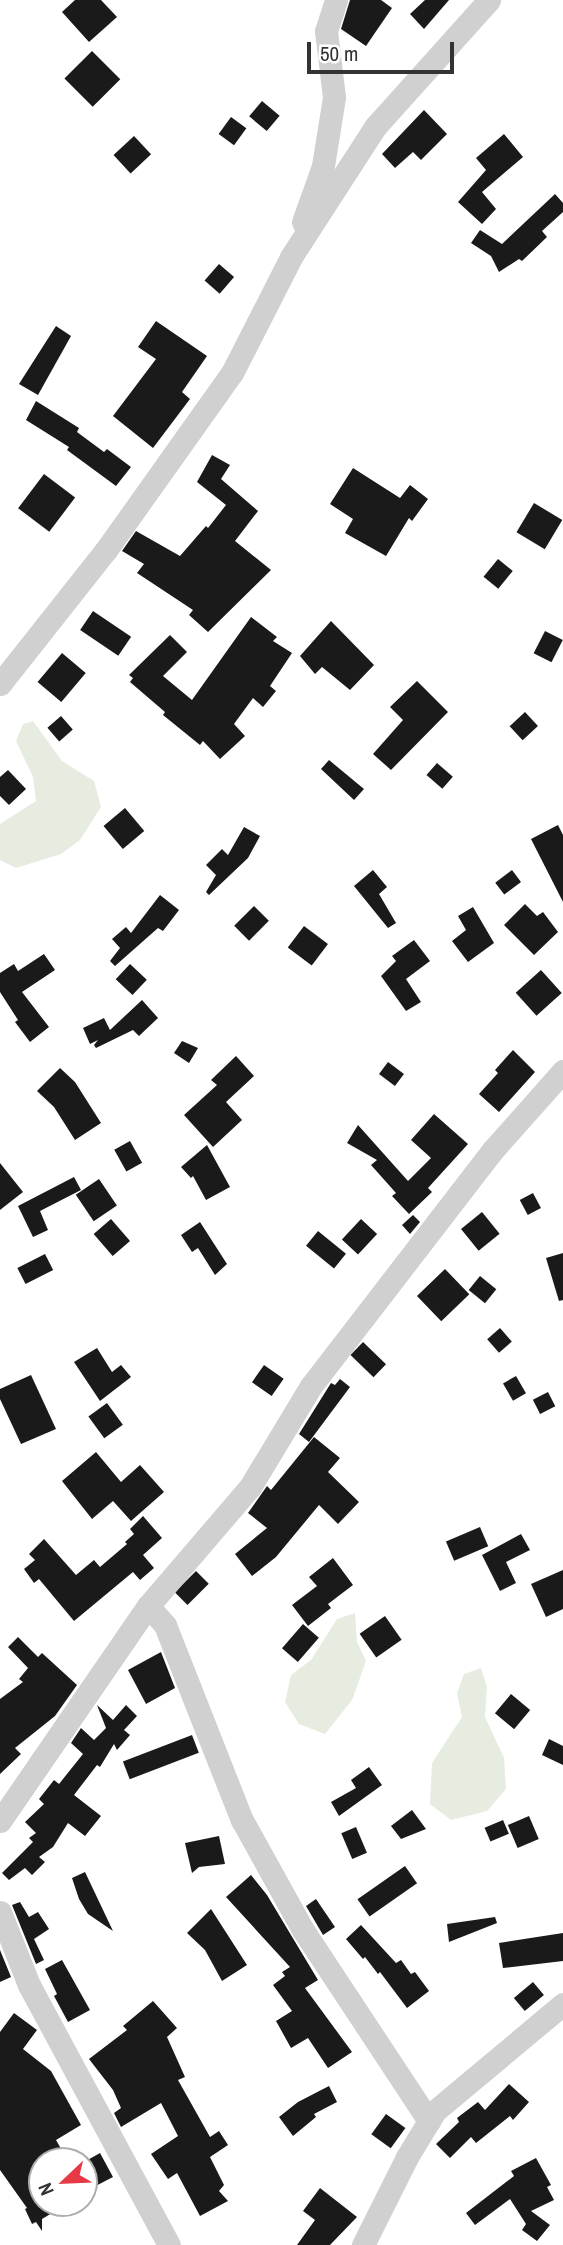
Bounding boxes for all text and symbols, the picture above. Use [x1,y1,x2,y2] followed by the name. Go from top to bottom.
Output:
[311,28,458,72] scale bar
[320,39,358,68] text: 50 m
[28,2147,98,2217] north arrow
[31,2179,60,2200] text: N

